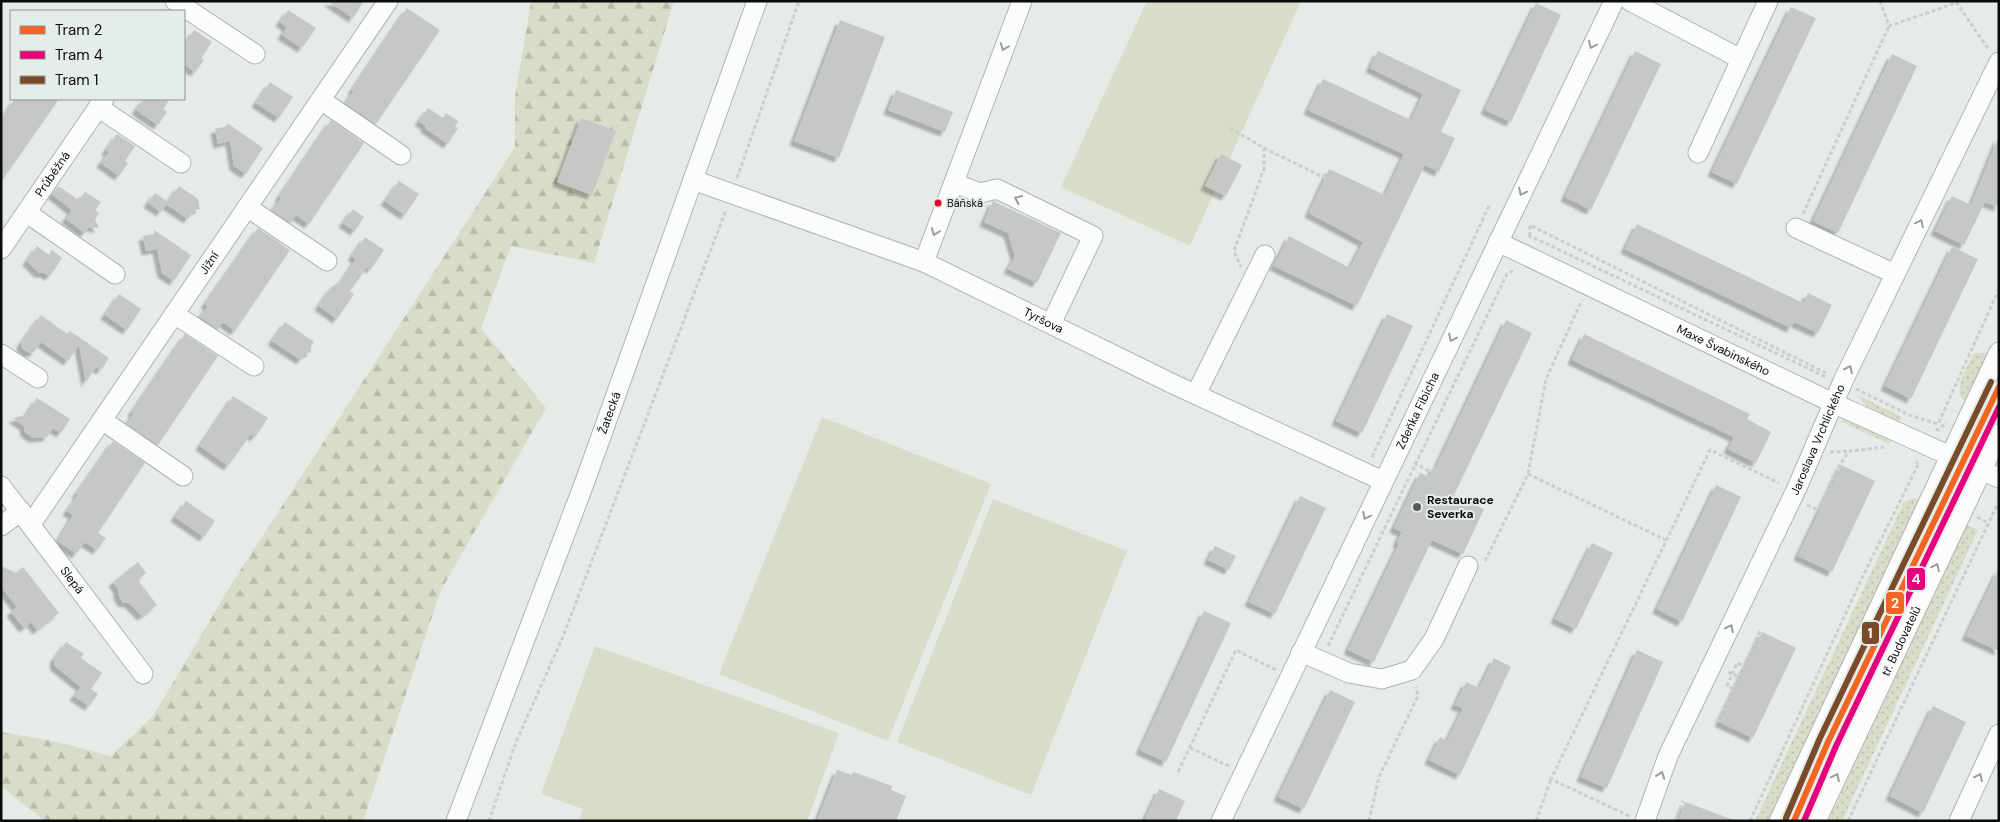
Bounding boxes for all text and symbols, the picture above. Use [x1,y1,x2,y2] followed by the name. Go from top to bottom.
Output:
[10,10,185,100] legend
[55,20,102,40] text: Tram 2
[1588,40,1599,49] one-way arrow
[1000,42,1011,51] one-way arrow
[55,45,103,65] text: Tram 4
[55,70,98,90] text: Tram 1
[31,148,74,200] street label: Průběžná
[1518,187,1528,196] one-way arrow
[1014,194,1023,205] one-way arrow
[947,196,983,210] place label: Báňská
[933,198,943,208] marker: Báňská
[1914,219,1925,228] one-way arrow
[931,227,941,236] one-way arrow
[196,248,223,277] street label: Jižní
[1021,304,1066,337] street label: Tyršova
[1674,321,1773,380] street label: Maxe Švabinského
[1448,333,1458,342] one-way arrow
[1843,365,1853,374] one-way arrow
[1392,370,1443,452] street label: Zdeňka Fibicha
[1787,382,1849,498] street label: Jaroslava Vrchlického
[595,390,624,436] street label: Žatecká
[1427,492,1494,522] place label: Restaurace Severka
[1411,501,1423,513] marker: Restaurace Severka
[1362,511,1373,520] one-way arrow
[57,563,88,597] street label: Slepá
[1930,563,1940,572] one-way arrow
[1906,567,1926,591] line badge: 4
[1911,570,1921,588] text: 4
[1885,591,1905,615] line badge: 2
[1891,594,1899,612] text: 2
[1878,603,1925,679] street label: tř. Budovatelů
[1861,621,1880,645] line badge: 1
[1723,624,1733,633] one-way arrow
[1867,624,1873,642] text: 1
[1655,771,1665,780] one-way arrow
[1830,773,1841,782] one-way arrow
[1972,773,1983,782] one-way arrow

